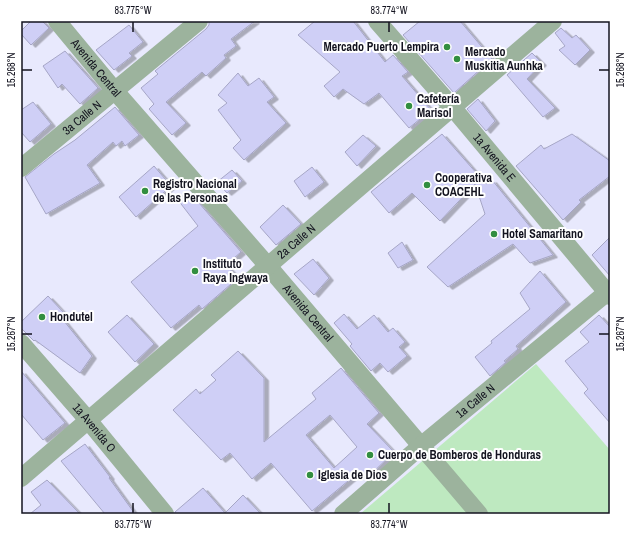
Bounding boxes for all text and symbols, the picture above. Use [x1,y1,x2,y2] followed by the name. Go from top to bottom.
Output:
[115,4,152,17] text: 83.775°W
[371,4,408,17] text: 83.774°W
[67,35,125,100] street label: Avenida Central
[324,39,440,55] place label: Mercado Puerto Lempira
[442,42,452,52] marker: Mercado Puerto Lempira
[465,44,543,74] place label: Mercado Muskitia Aunhka
[5,52,18,88] text: 15.268°N
[614,52,627,88] text: 15.268°N
[452,54,462,64] marker: Mercado Muskitia Aunhka
[417,91,460,121] place label: Cafetería Marisol
[59,97,105,139] street label: 3a Calle N
[404,101,414,111] marker: Cafetería Marisol
[469,130,519,185] street label: 1a Avenida E
[435,170,492,200] place label: Cooperativa COACEHL
[153,176,237,206] place label: Registro Nacional de las Personas
[422,180,432,190] marker: Cooperativa COACEHL
[140,186,150,196] marker: Registro Nacional de las Personas
[274,220,319,263] street label: 2a Calle N
[502,226,583,242] place label: Hotel Samaritano
[489,229,499,239] marker: Hotel Samaritano
[203,256,269,286] place label: Instituto Raya Ingwaya
[190,266,200,276] marker: Instituto Raya Ingwaya
[278,280,337,345] street label: Avenida Central
[50,309,93,325] place label: Hondutel
[37,312,47,322] marker: Hondutel
[5,316,18,352] text: 15.267°N
[614,316,627,352] text: 15.267°N
[452,380,498,422] street label: 1a Calle N
[69,400,120,456] street label: 1a Avenida O
[378,447,541,463] place label: Cuerpo de Bomberos de Honduras
[365,450,375,460] marker: Cuerpo de Bomberos de Honduras
[318,467,387,483] place label: Iglesia de Dios
[305,470,315,480] marker: Iglesia de Dios
[115,518,152,531] text: 83.775°W
[371,518,408,531] text: 83.774°W

